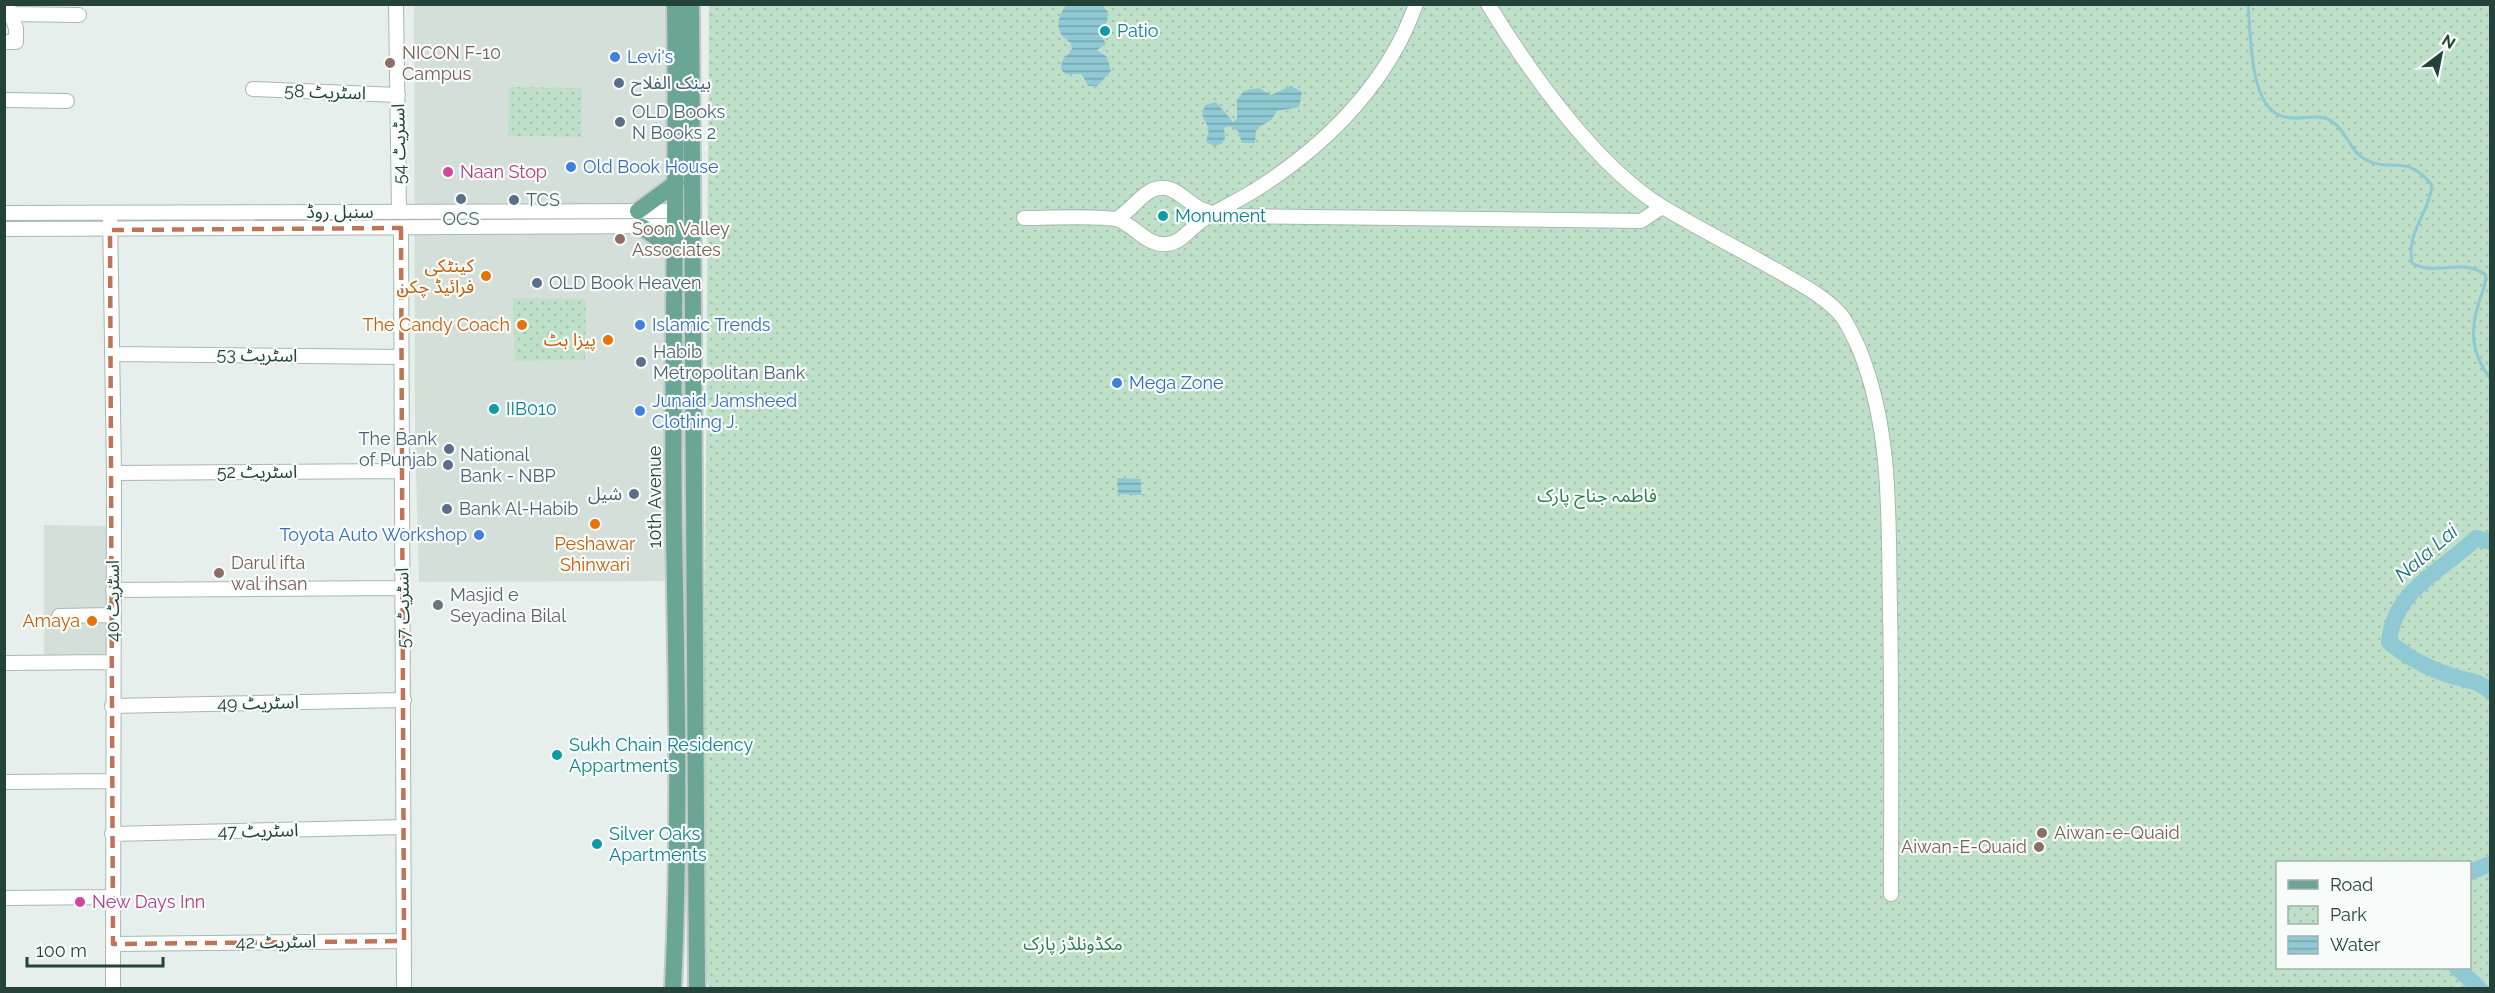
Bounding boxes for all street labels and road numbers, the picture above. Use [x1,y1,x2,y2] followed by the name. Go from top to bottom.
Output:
[284,80,366,104] street label: اسٹریٹ 58
[387,103,411,185] street label: اسٹریٹ 54
[306,201,374,223] street label: سنبل روڈ
[216,343,298,367] street label: اسٹریٹ 53
[644,445,665,548] street label: 10th Avenue
[217,461,297,483] street label: اسٹریٹ 52
[102,560,124,642] street label: اسٹریٹ 40
[391,567,415,649] street label: اسٹریٹ 57
[217,691,299,715] street label: اسٹریٹ 49
[217,819,299,843] street label: اسٹریٹ 47
[236,930,316,954] street label: اسٹریٹ 42

